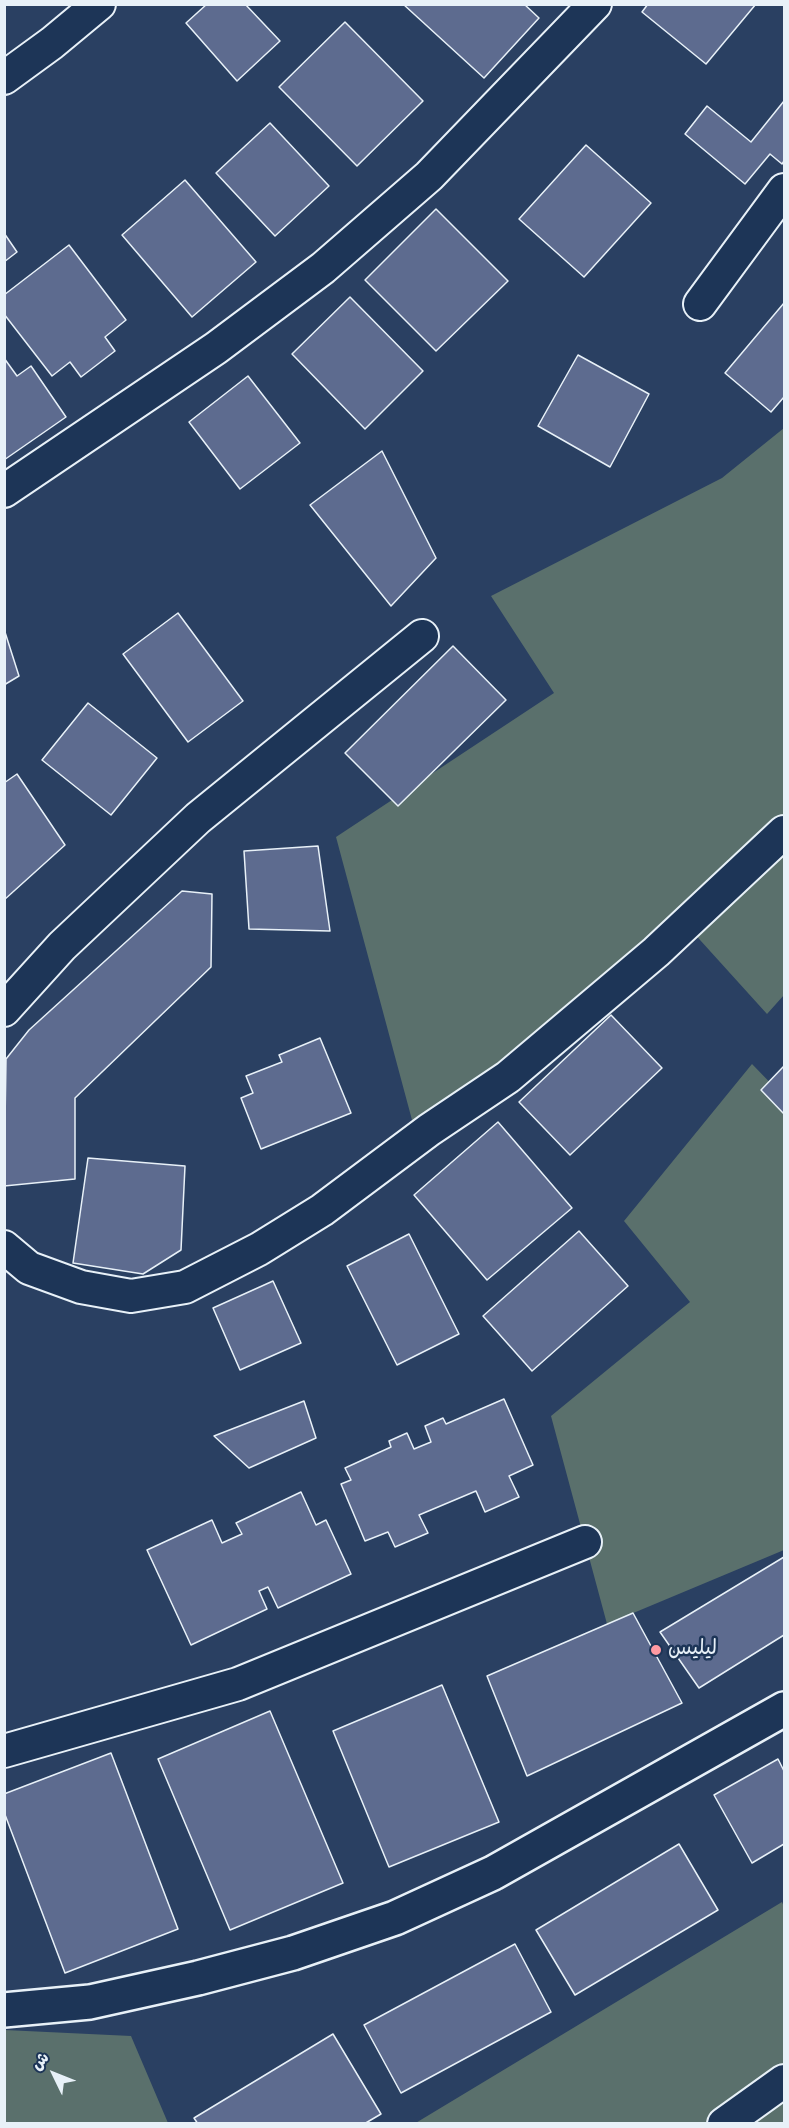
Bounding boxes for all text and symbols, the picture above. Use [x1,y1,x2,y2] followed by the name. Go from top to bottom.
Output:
[668,1637,717,1663] place label: ليليس
[649,1643,663,1657] marker: ليليس
[24,2044,84,2104] north arrow
[25,2046,56,2076] text: ش

